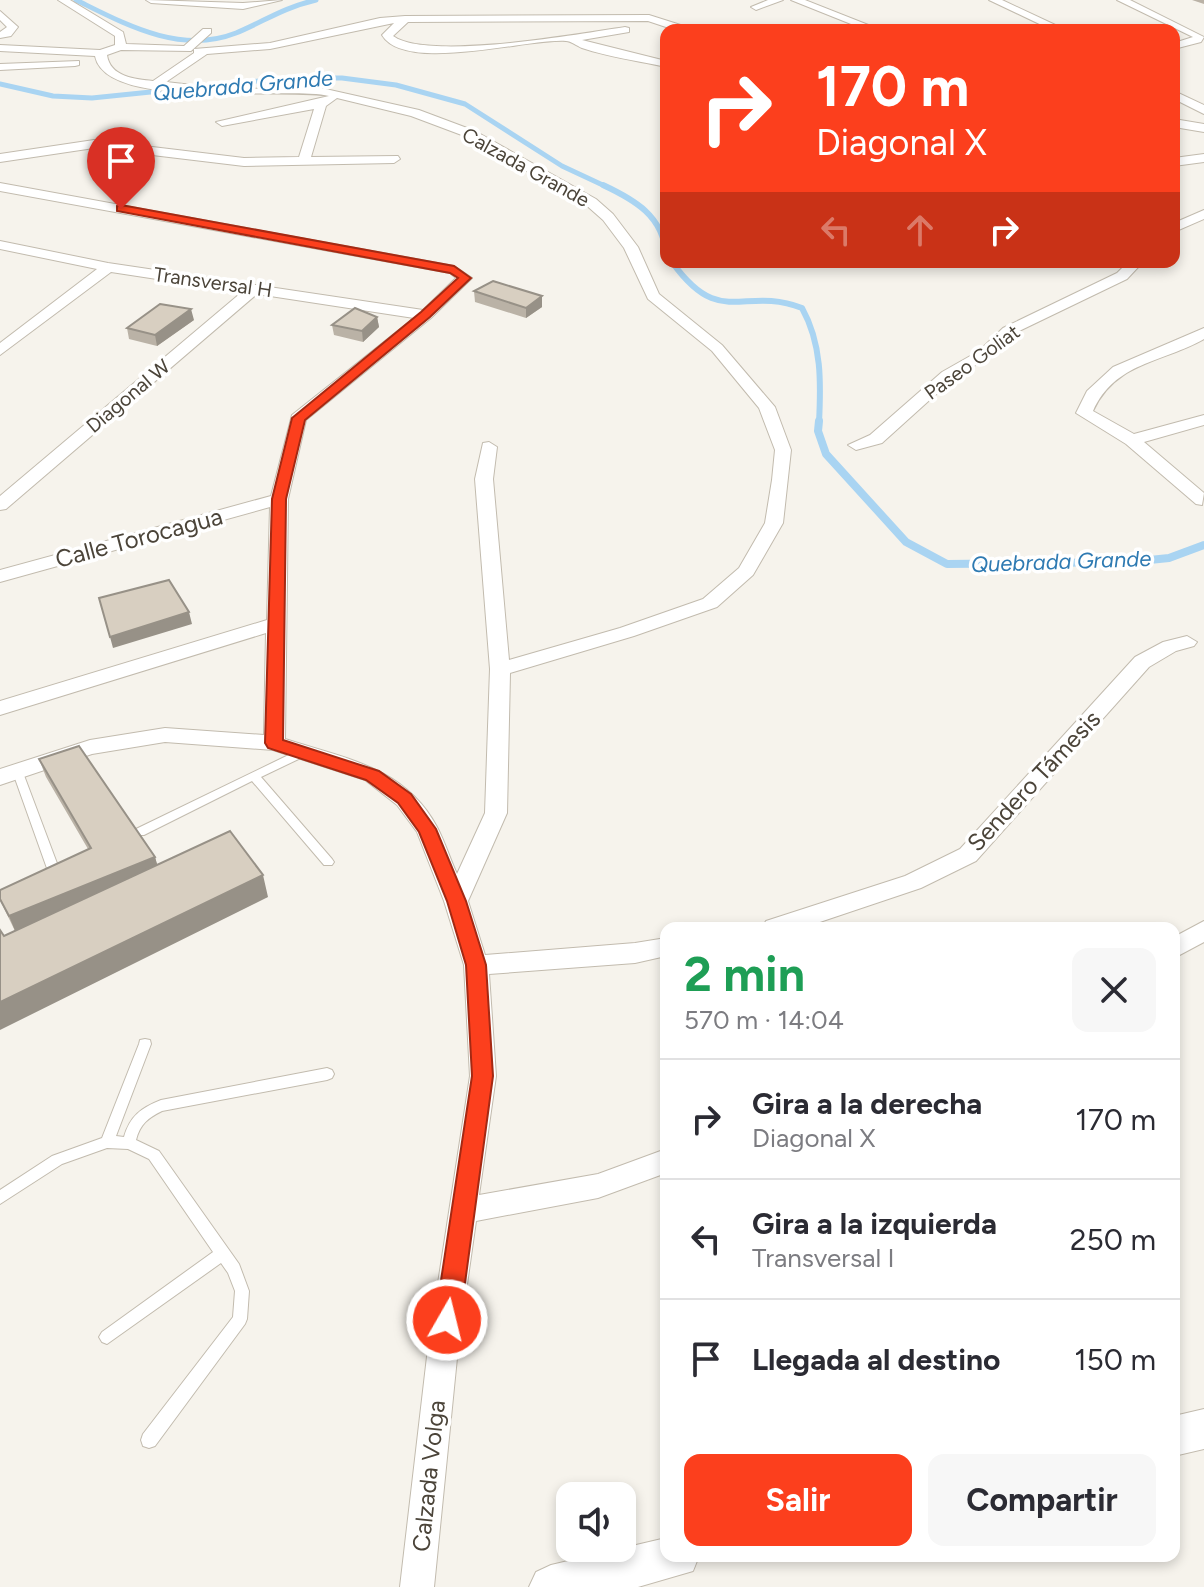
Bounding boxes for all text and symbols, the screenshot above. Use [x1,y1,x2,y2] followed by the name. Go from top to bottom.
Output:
[816,53,969,120] text: 170 m
[684,56,788,160] icon: right
[152,64,334,107] water label: Quebrada Grande
[816,121,987,164] text: Diagonal X
[458,122,594,212] street label: Calzada Grande
[87,127,155,209] pin
[99,139,143,183] icon: arrive
[814,208,858,252] icon: left
[898,208,942,252] icon: ahead
[982,208,1026,252] icon: right
[152,262,274,302] street label: Transversal H
[920,319,1024,405] street label: Paseo Goliat
[81,354,175,438] street label: Diagonal W
[52,501,226,574] street label: Calle Torocagua
[970,545,1152,578] water label: Quebrada Grande
[961,704,1106,857] street label: Sendero Támesis
[684,945,805,1003] text: 2 min
[1072,948,1156,1032] button: close
[684,1004,844,1036] text: 570 m · 14:04
[752,1085,982,1122] text: Gira a la derecha
[684,1097,728,1141] icon: right
[1075,1101,1156,1138] text: 170 m
[752,1122,875,1154] text: Diagonal X
[752,1205,997,1242] text: Gira a la izquierda
[684,1217,728,1261] icon: left
[1070,1221,1156,1258] text: 250 m
[752,1242,895,1274] text: Transversal I
[405,1278,489,1362] position arrow
[684,1337,728,1381] icon: arrive
[752,1341,1000,1378] text: Llegada al destino
[1074,1341,1156,1378] text: 150 m
[406,1399,451,1553] street label: Calzada Volga
[684,1454,912,1546] button: Salir
[928,1454,1156,1546] button: Compartir
[556,1482,636,1562] map controls
[556,1482,636,1562] button: sound

